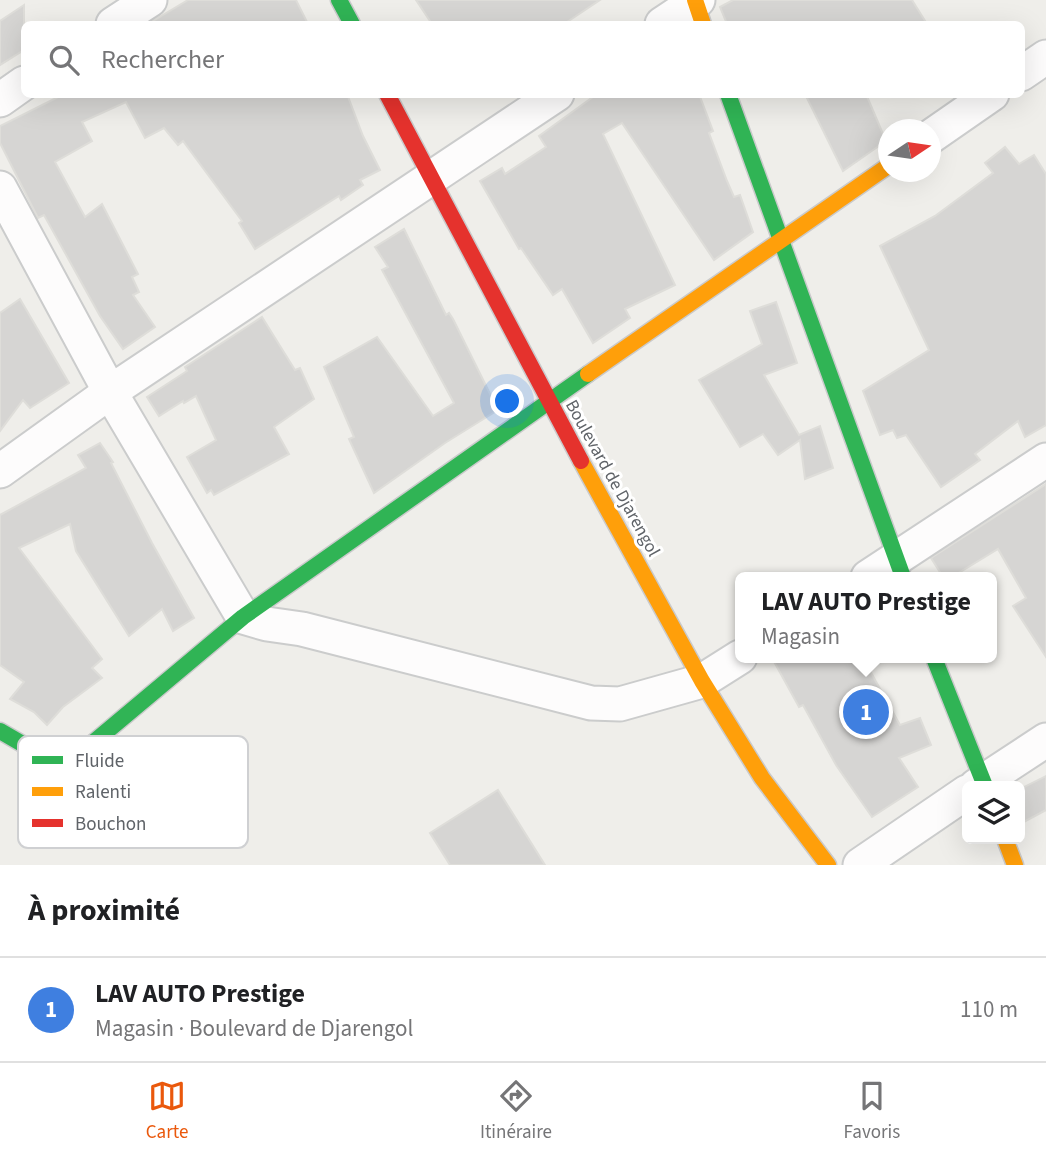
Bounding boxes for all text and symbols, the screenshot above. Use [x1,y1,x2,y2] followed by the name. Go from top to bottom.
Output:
[21,21,1025,98] search box
[45,41,83,79] icon: search
[101,41,224,78] text: Rechercher
[878,119,941,182] north arrow
[490,384,524,418] your location
[559,395,666,561] street label: Boulevard de Djarengol
[735,572,997,663] popup
[761,583,971,620] text: LAV AUTO Prestige
[761,620,840,653] text: Magasin
[843,686,889,738] pin: 1
[18,736,248,848] legend
[75,748,124,775] text: Fluide
[75,779,131,806] text: Ralenti
[962,781,1025,844] map controls
[962,781,1025,844] button: layers
[75,811,147,838] text: Bouchon
[28,889,180,932] text: À proximité
[95,975,305,1012] text: LAV AUTO Prestige
[45,993,57,1026] text: 1
[960,993,1018,1026] text: 110 m
[95,1012,413,1045] text: Magasin · Boulevard de Djarengol
[146,1077,188,1146] tab: Carte
[480,1077,552,1146] tab: Itinéraire
[844,1077,900,1146] tab: Favoris

